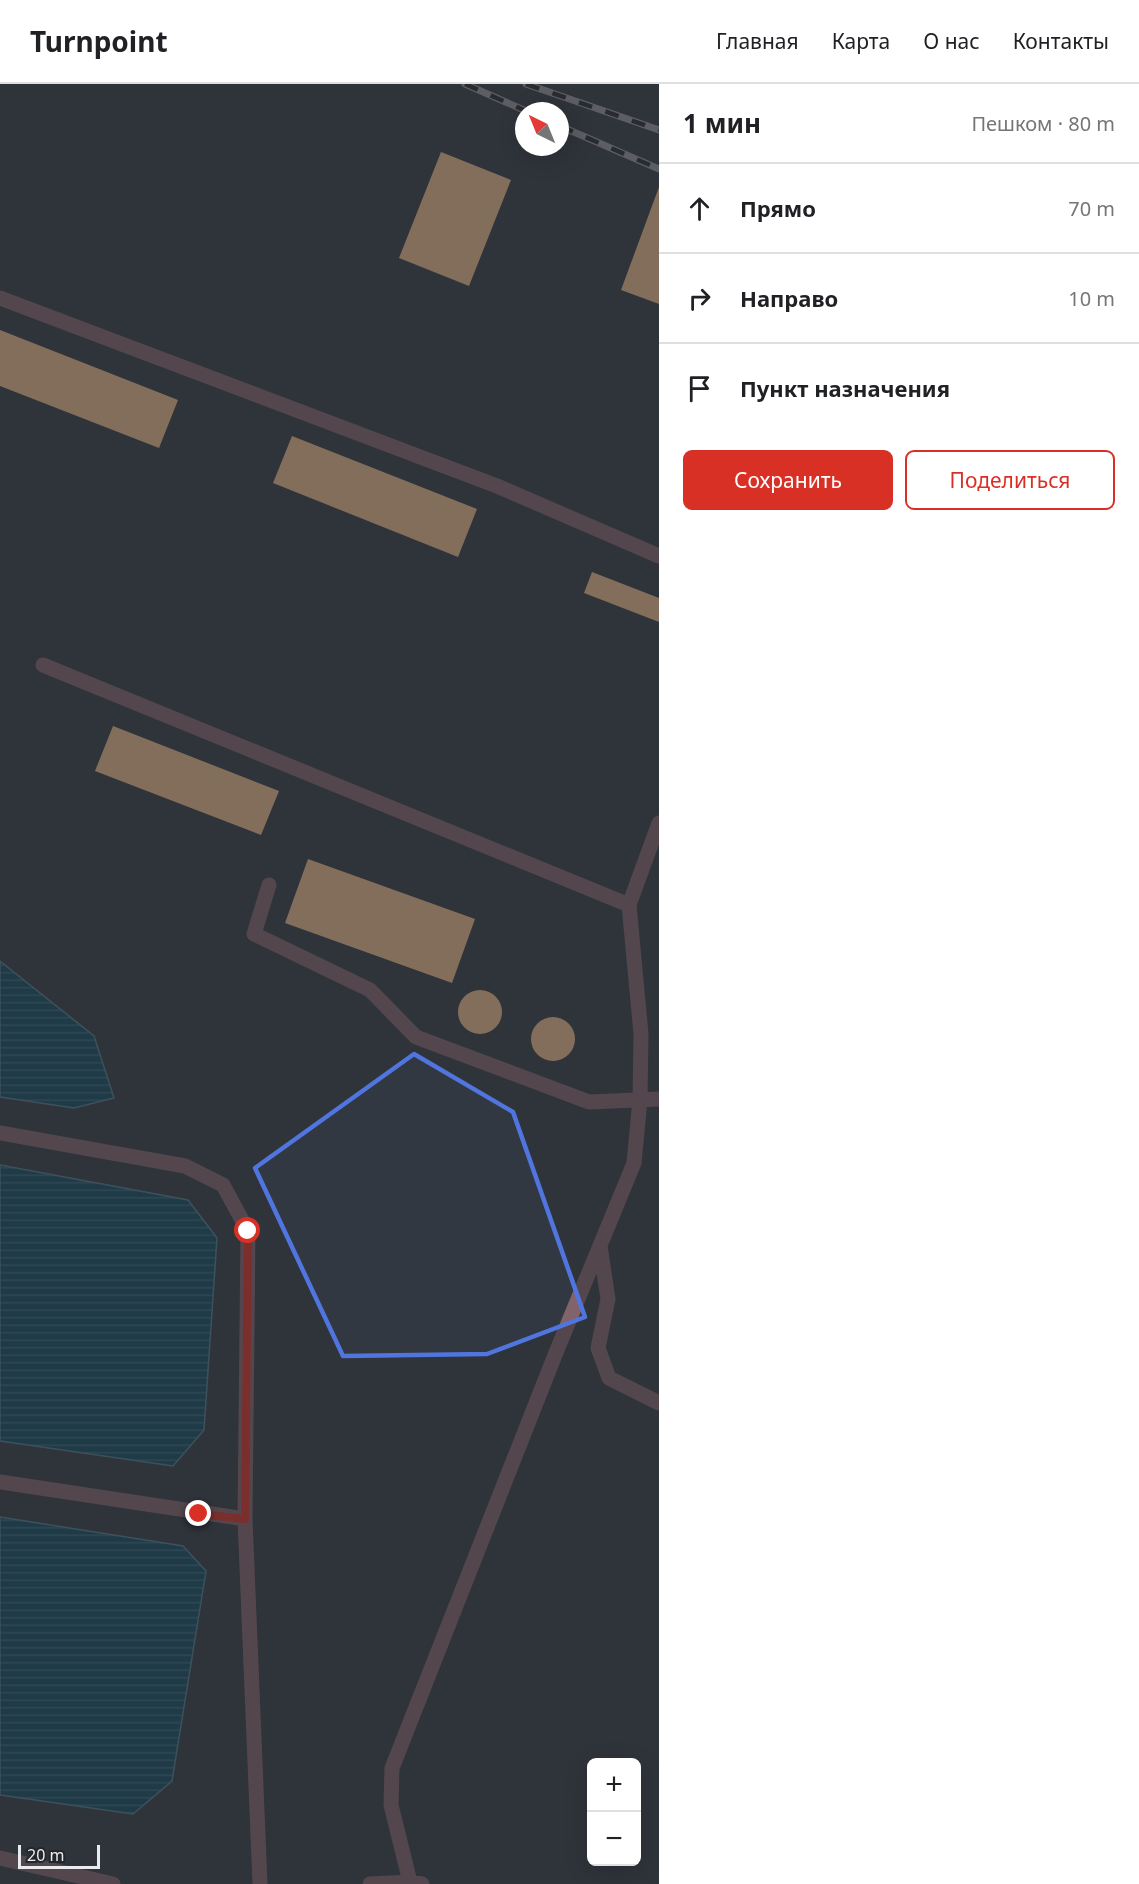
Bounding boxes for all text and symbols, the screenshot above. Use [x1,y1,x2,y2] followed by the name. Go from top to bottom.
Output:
[30,22,168,60] text: Turnpoint
[716,27,799,55] text: Главная
[832,27,890,55] text: Карта
[923,27,980,55] text: О нас
[1013,27,1109,55] text: Контакты
[515,102,569,156] north arrow
[683,105,761,141] text: 1 мин
[971,110,1115,137] text: Пешком · 80 m
[683,192,716,225] icon: ahead
[740,193,816,223] text: Прямо
[1068,195,1115,222] text: 70 m
[683,282,716,315] icon: right
[740,283,838,313] text: Направо
[1068,285,1115,312] text: 10 m
[683,372,716,405] icon: arrive
[740,373,950,403] text: Пункт назначения
[683,450,893,510] button: Сохранить
[905,450,1115,510] button: Поделиться
[234,1217,260,1243] route start
[185,1500,211,1526] route end
[587,1758,641,1866] map controls
[587,1758,641,1812] button: +
[587,1812,641,1866] button: −
[18,1842,100,1870] scale bar
[27,1844,64,1866] text: 20 m

